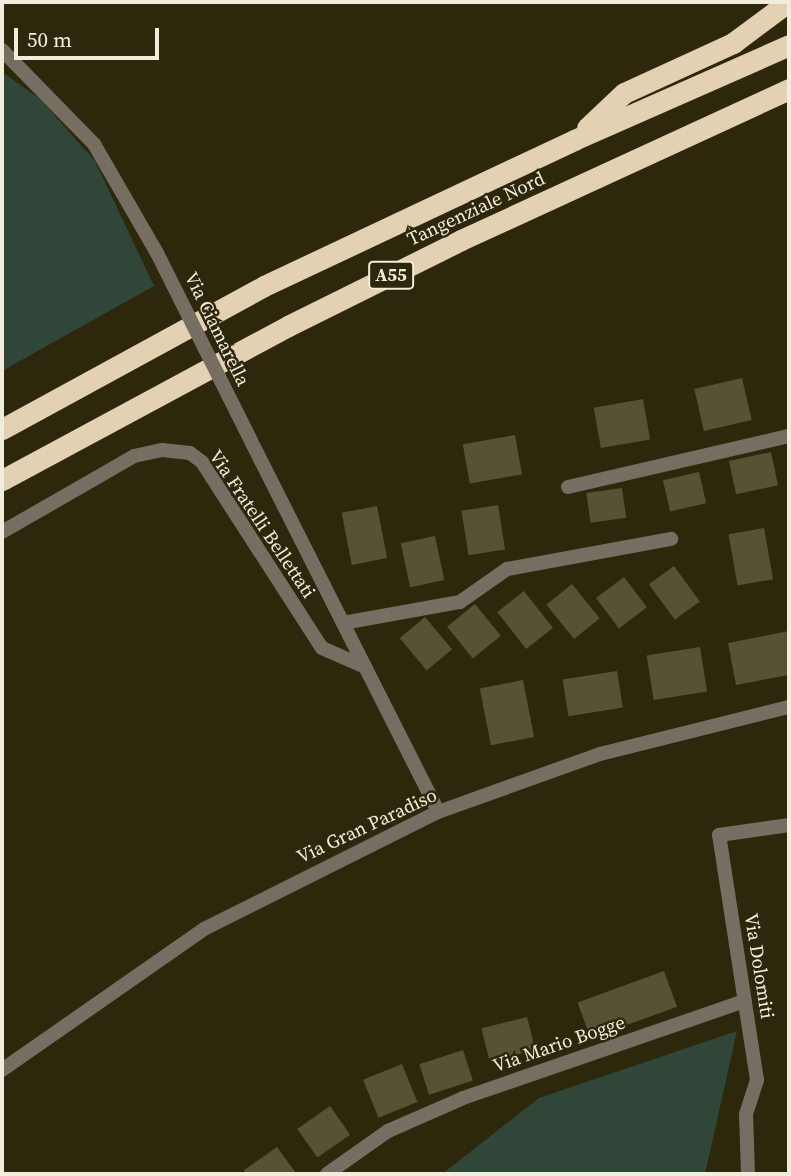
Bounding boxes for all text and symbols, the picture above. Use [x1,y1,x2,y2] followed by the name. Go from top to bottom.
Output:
[18,14,163,58] scale bar
[27,25,72,54] text: 50 m
[404,167,548,251] street label: Tangenziale Nord
[366,260,416,290] road number: A55
[180,268,254,390] street label: Via Ciamarella
[204,446,320,602] street label: Via Fratelli Bellettati
[293,784,441,868] street label: Via Gran Paradiso
[739,912,779,1020] street label: Via Dolomiti
[490,1011,628,1077] street label: Via Mario Bogge

